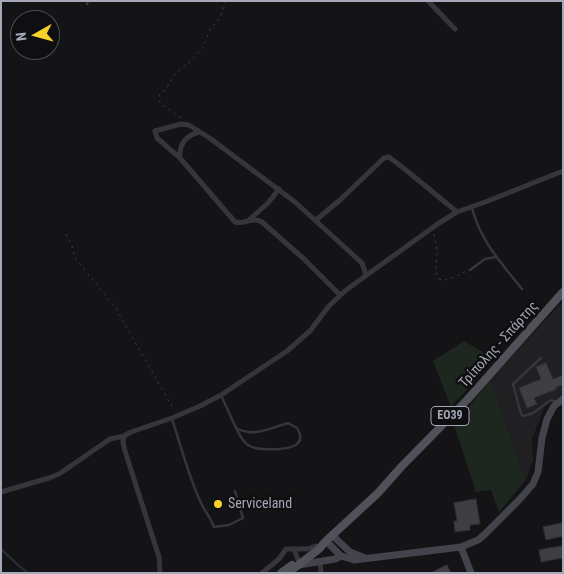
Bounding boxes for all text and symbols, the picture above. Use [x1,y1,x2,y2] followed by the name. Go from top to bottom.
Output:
[10,10,60,60] north arrow
[13,31,30,42] text: N
[456,298,542,392] street label: Τρίπολης - Σπάρτης
[431,406,469,426] road number: ΕΟ39
[228,496,292,512] place label: Serviceland
[212,498,224,510] marker: Serviceland

